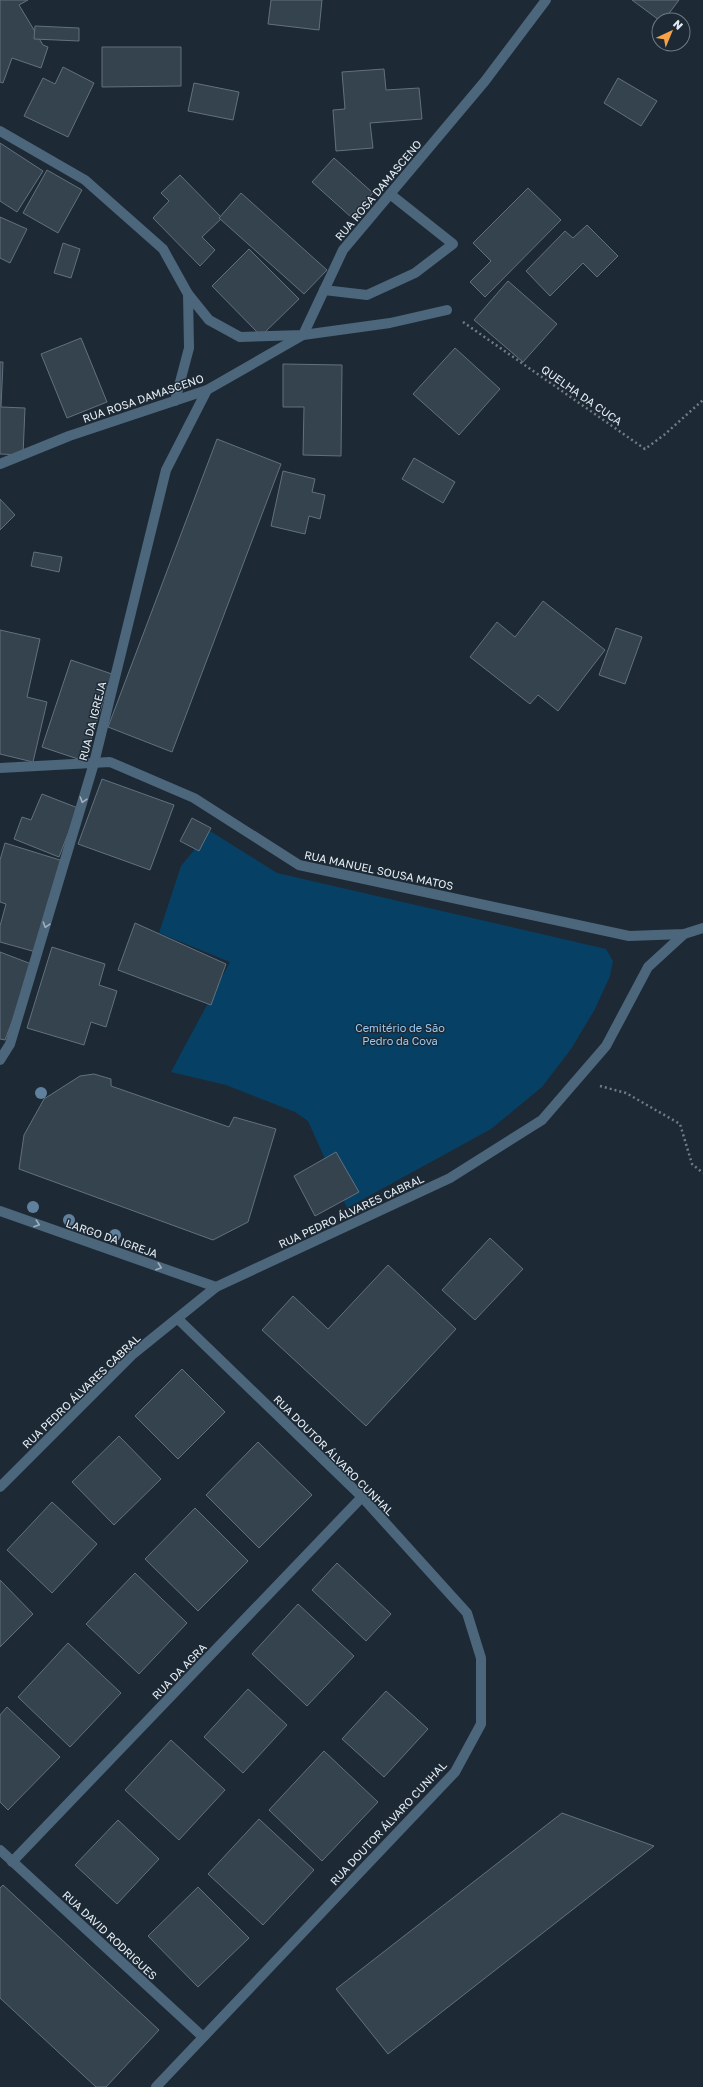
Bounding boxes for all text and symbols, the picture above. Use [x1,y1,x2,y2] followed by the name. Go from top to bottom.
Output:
[651,12,691,52] north arrow
[671,17,686,32] text: N
[332,137,424,243] street label: RUA ROSA DAMASCENO
[539,362,625,428] street label: QUELHA DA CUCA
[81,371,205,425] street label: RUA ROSA DAMASCENO
[76,679,108,762] street label: RUA DA IGREJA
[79,796,88,803] one-way arrow
[303,848,455,892] street label: RUA MANUEL SOUSA MATOS
[42,921,51,928] one-way arrow
[355,1021,445,1047] park label: Cemitério de São Pedro da Cova
[276,1171,426,1250] street label: RUA PEDRO ÁLVARES CABRAL
[64,1216,160,1260] street label: LARGO DA IGREJA
[33,1219,40,1228] one-way arrow
[156,1263,163,1271] one-way arrow
[19,1331,143,1451] street label: RUA PEDRO ÁLVARES CABRAL
[271,1392,397,1518] street label: RUA DOUTOR ÁLVARO CUNHAL
[149,1640,209,1702] street label: RUA DA AGRA
[327,1758,449,1888] street label: RUA DOUTOR ÁLVARO CUNHAL
[60,1888,160,1982] street label: RUA DAVID RODRIGUES

